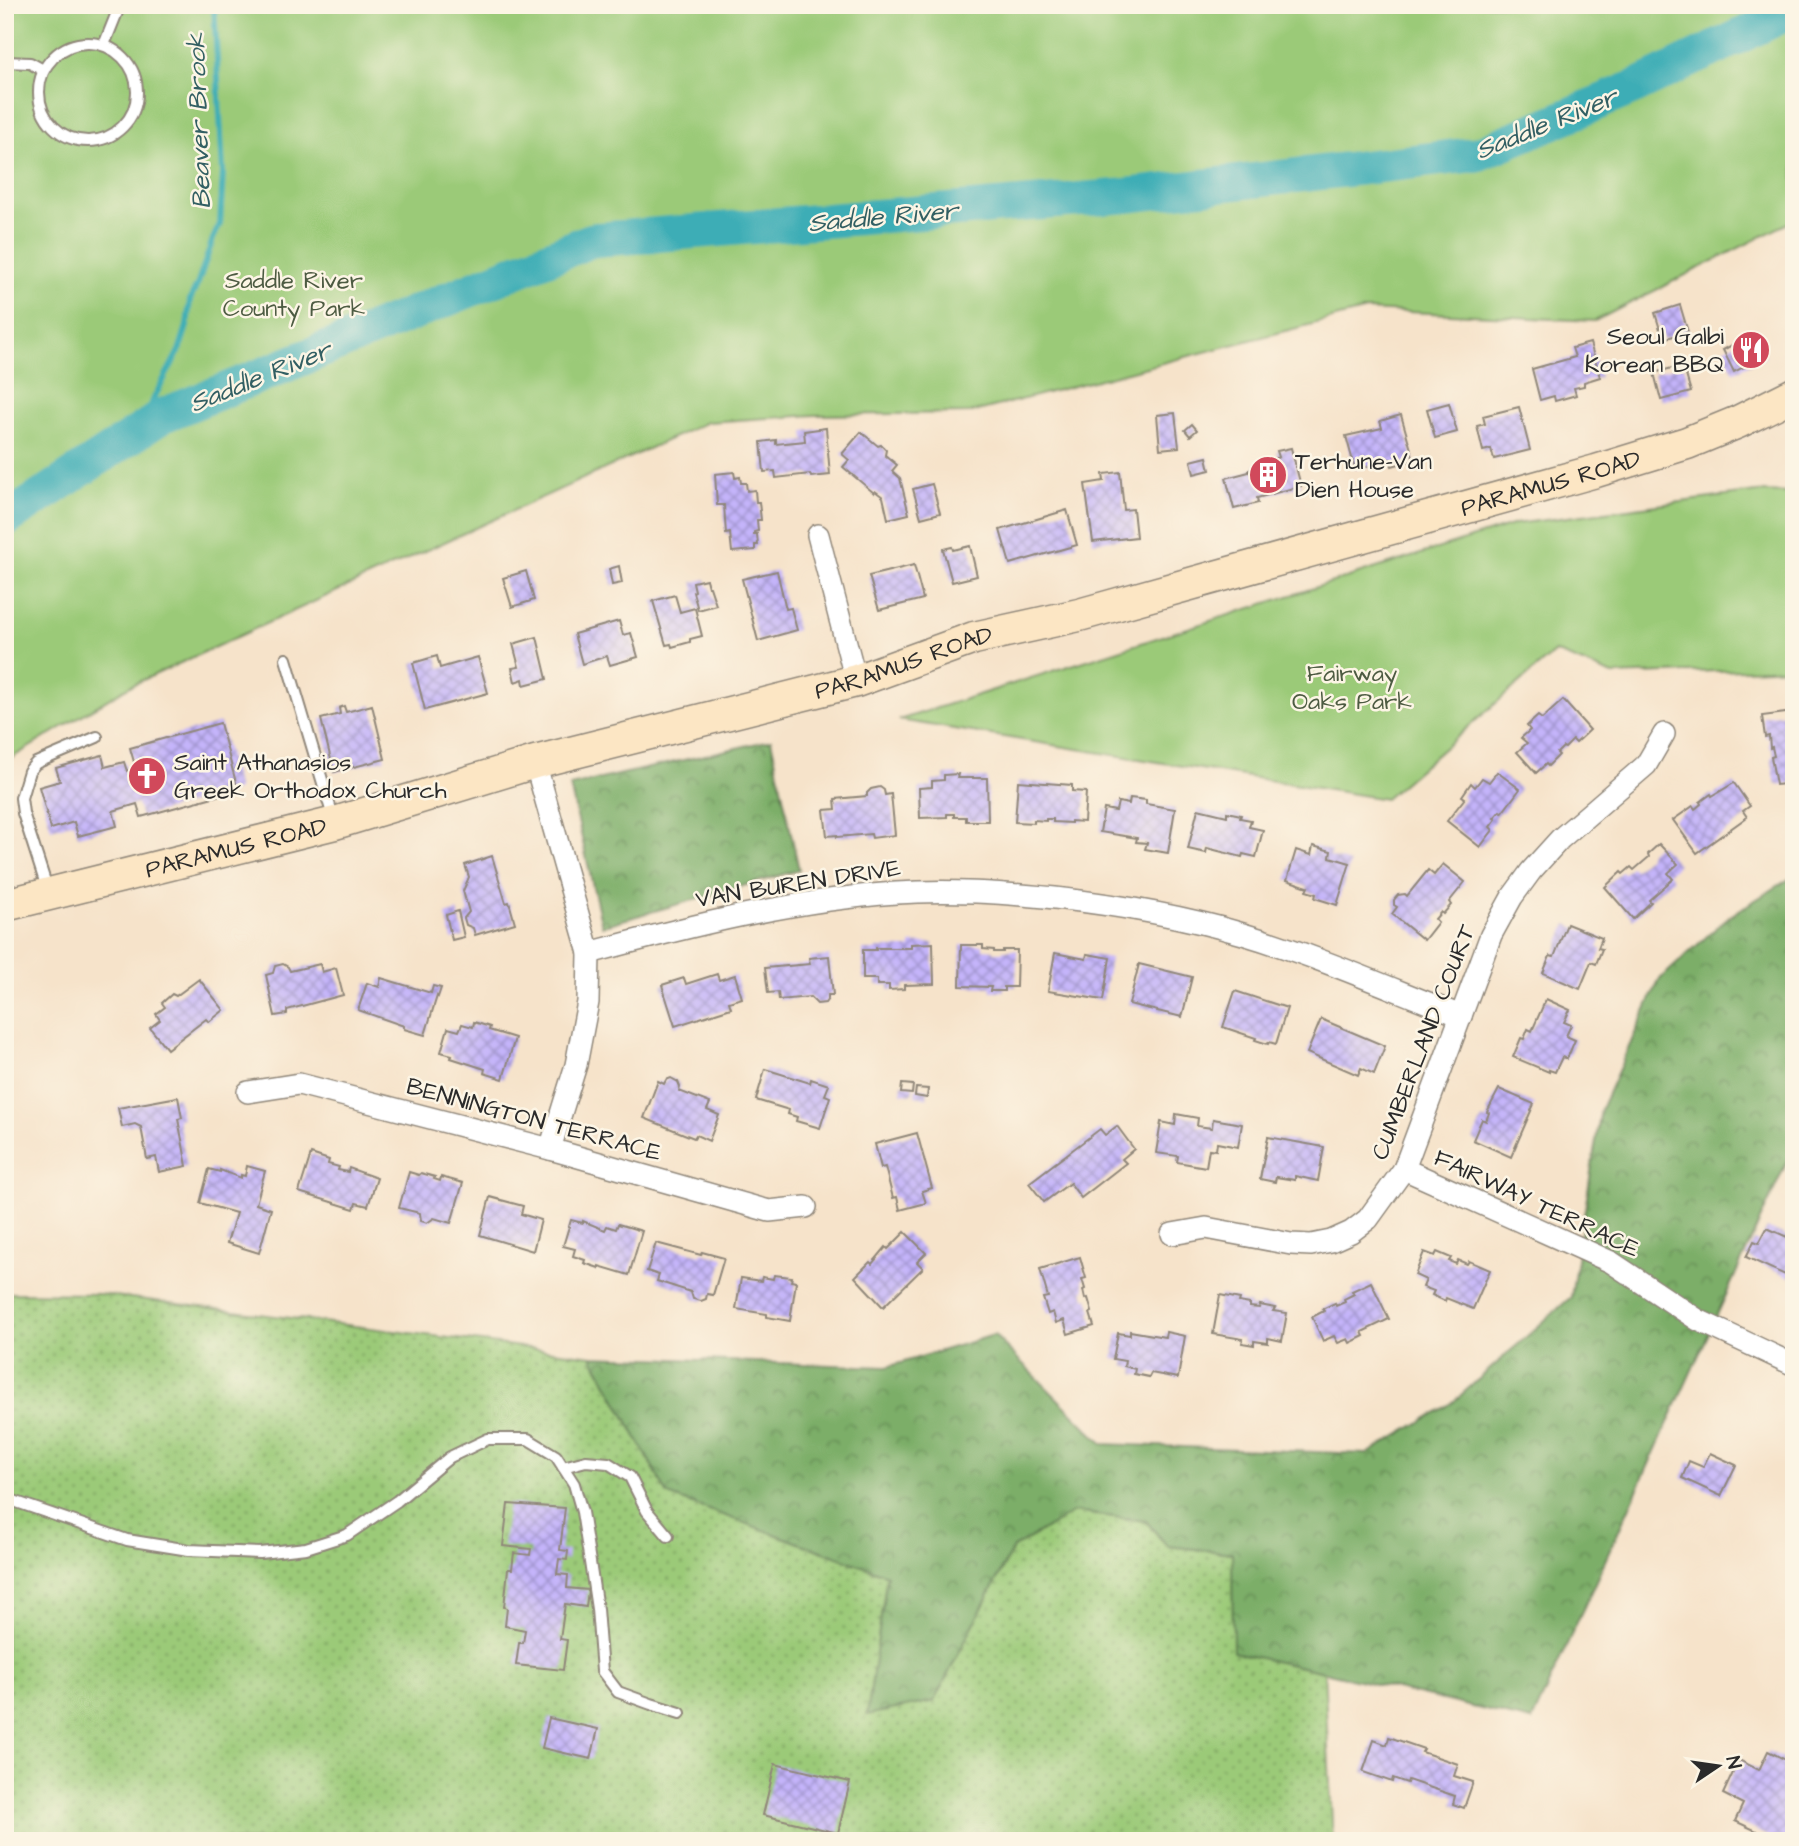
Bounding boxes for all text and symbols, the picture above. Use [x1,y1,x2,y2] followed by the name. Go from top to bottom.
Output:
[178,31,220,210] water label: Beaver Brook
[1470,78,1625,169] water label: Saddle River
[807,192,962,241] water label: Saddle River
[223,264,366,327] park label: Saddle River County Park
[1585,320,1724,382] place label: Seoul Galbi Korean BBQ
[1730,329,1772,371] restaurant icon: Seoul Galbi Korean BBQ
[184,331,339,422] water label: Saddle River
[1457,442,1645,526] street label: PARAMUS ROAD
[1295,445,1432,507] place label: Terhune-Van Dien House
[1247,454,1289,496] building icon: Terhune-Van Dien House
[811,619,995,709] street label: PARAMUS ROAD
[1292,657,1412,719] park label: Fairway Oaks Park
[174,746,447,808] place label: Saint Athanasios Greek Orthodox Church
[126,755,168,797] church icon: Saint Athanasios Greek Orthodox Church
[142,810,330,887] street label: PARAMUS ROAD
[693,851,903,917] street label: VAN BUREN DRIVE
[1363,920,1485,1165] street label: CUMBERLAND COURT
[403,1070,665,1170] street label: BENNINGTON TERRACE
[1428,1141,1645,1266] street label: FAIRWAY TERRACE
[1684,1730,1754,1800] north arrow
[1719,1754,1748,1771] text: N

